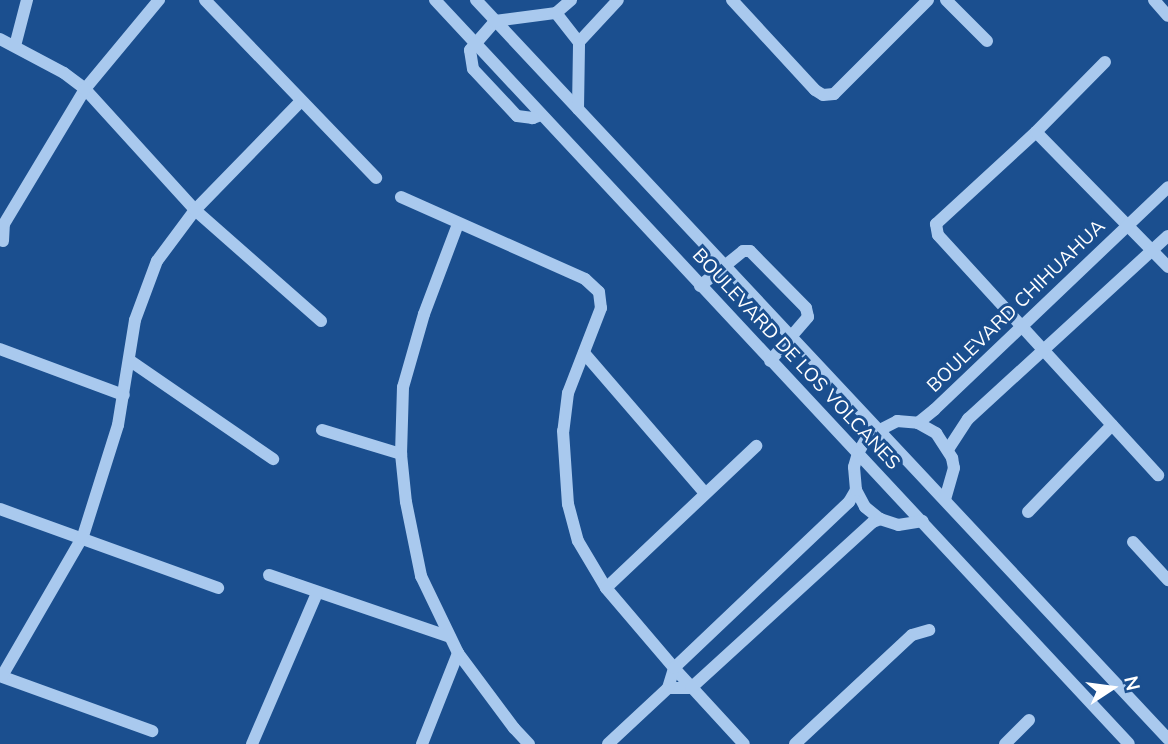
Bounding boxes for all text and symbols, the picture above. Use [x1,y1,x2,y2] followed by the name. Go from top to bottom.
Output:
[922,215,1110,397] street label: BOULEVARD CHIHUAHUA
[688,244,904,474] street label: BOULEVARD DE LOS VOLCANES
[1077,653,1147,723] north arrow
[1119,674,1146,693] text: N

